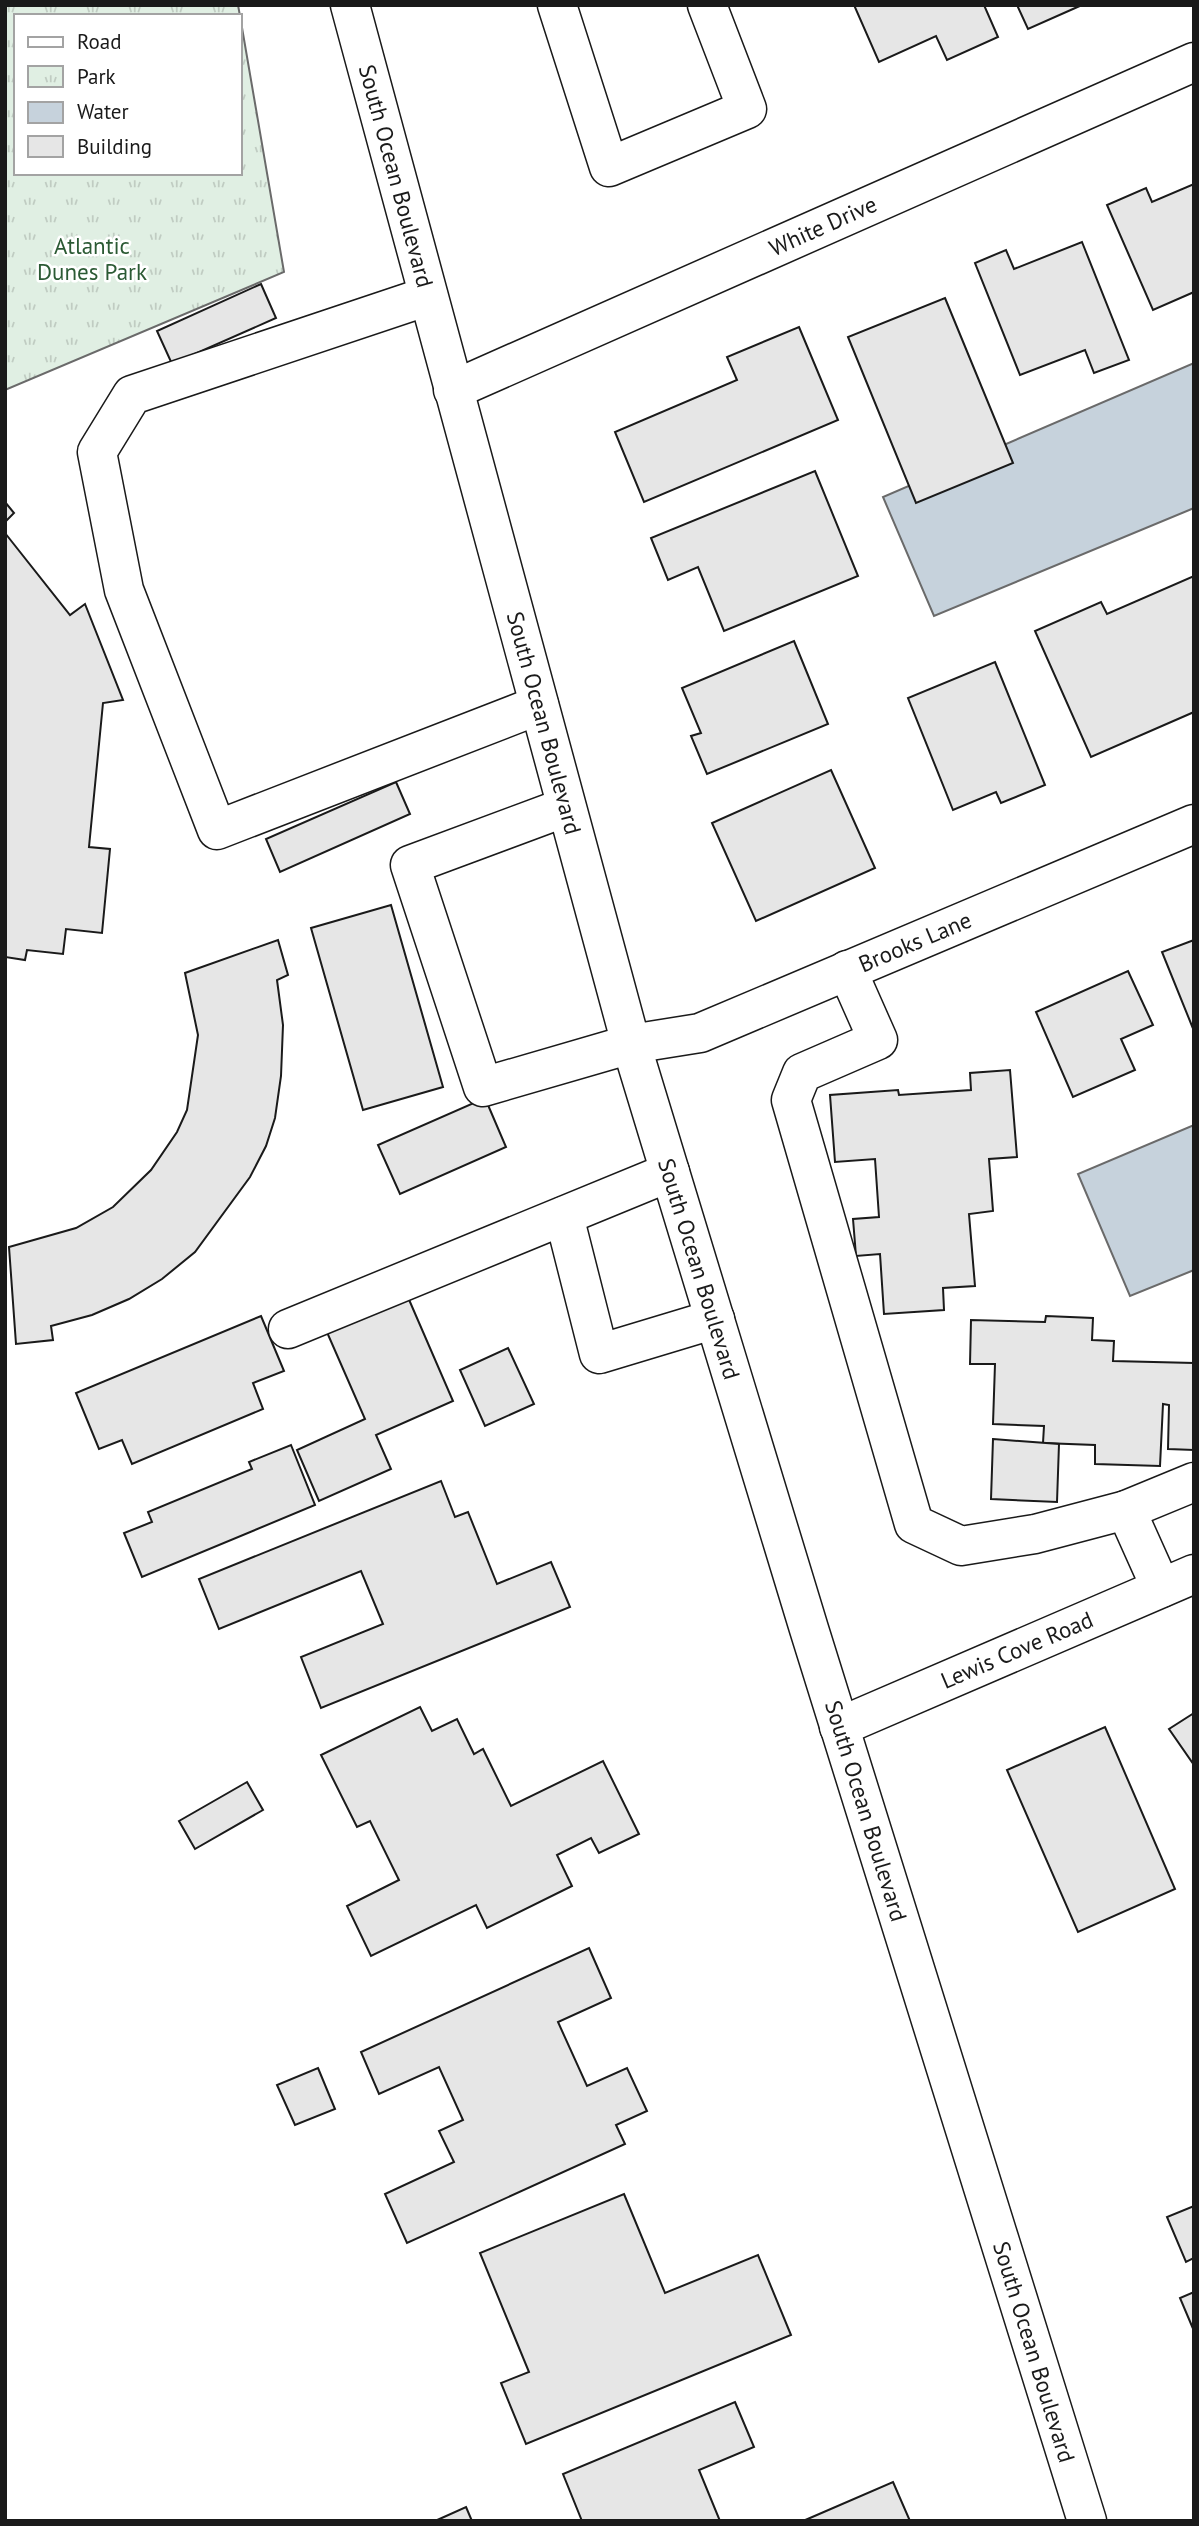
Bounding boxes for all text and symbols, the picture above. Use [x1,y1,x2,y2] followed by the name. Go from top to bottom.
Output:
[14,14,242,175] legend
[77,28,121,55] text: Road
[353,61,440,291] street label: South Ocean Boulevard
[77,63,116,90] text: Park
[77,98,129,125] text: Water
[77,133,152,160] text: Building
[765,189,881,262] street label: White Drive
[37,231,147,286] park label: Atlantic Dunes Park
[501,608,588,838] street label: South Ocean Boulevard
[854,905,976,978] street label: Brooks Lane
[652,1155,747,1383] street label: South Ocean Boulevard
[936,1604,1097,1695] street label: Lewis Cove Road
[819,1697,914,1925] street label: South Ocean Boulevard
[987,2238,1082,2466] street label: South Ocean Boulevard

